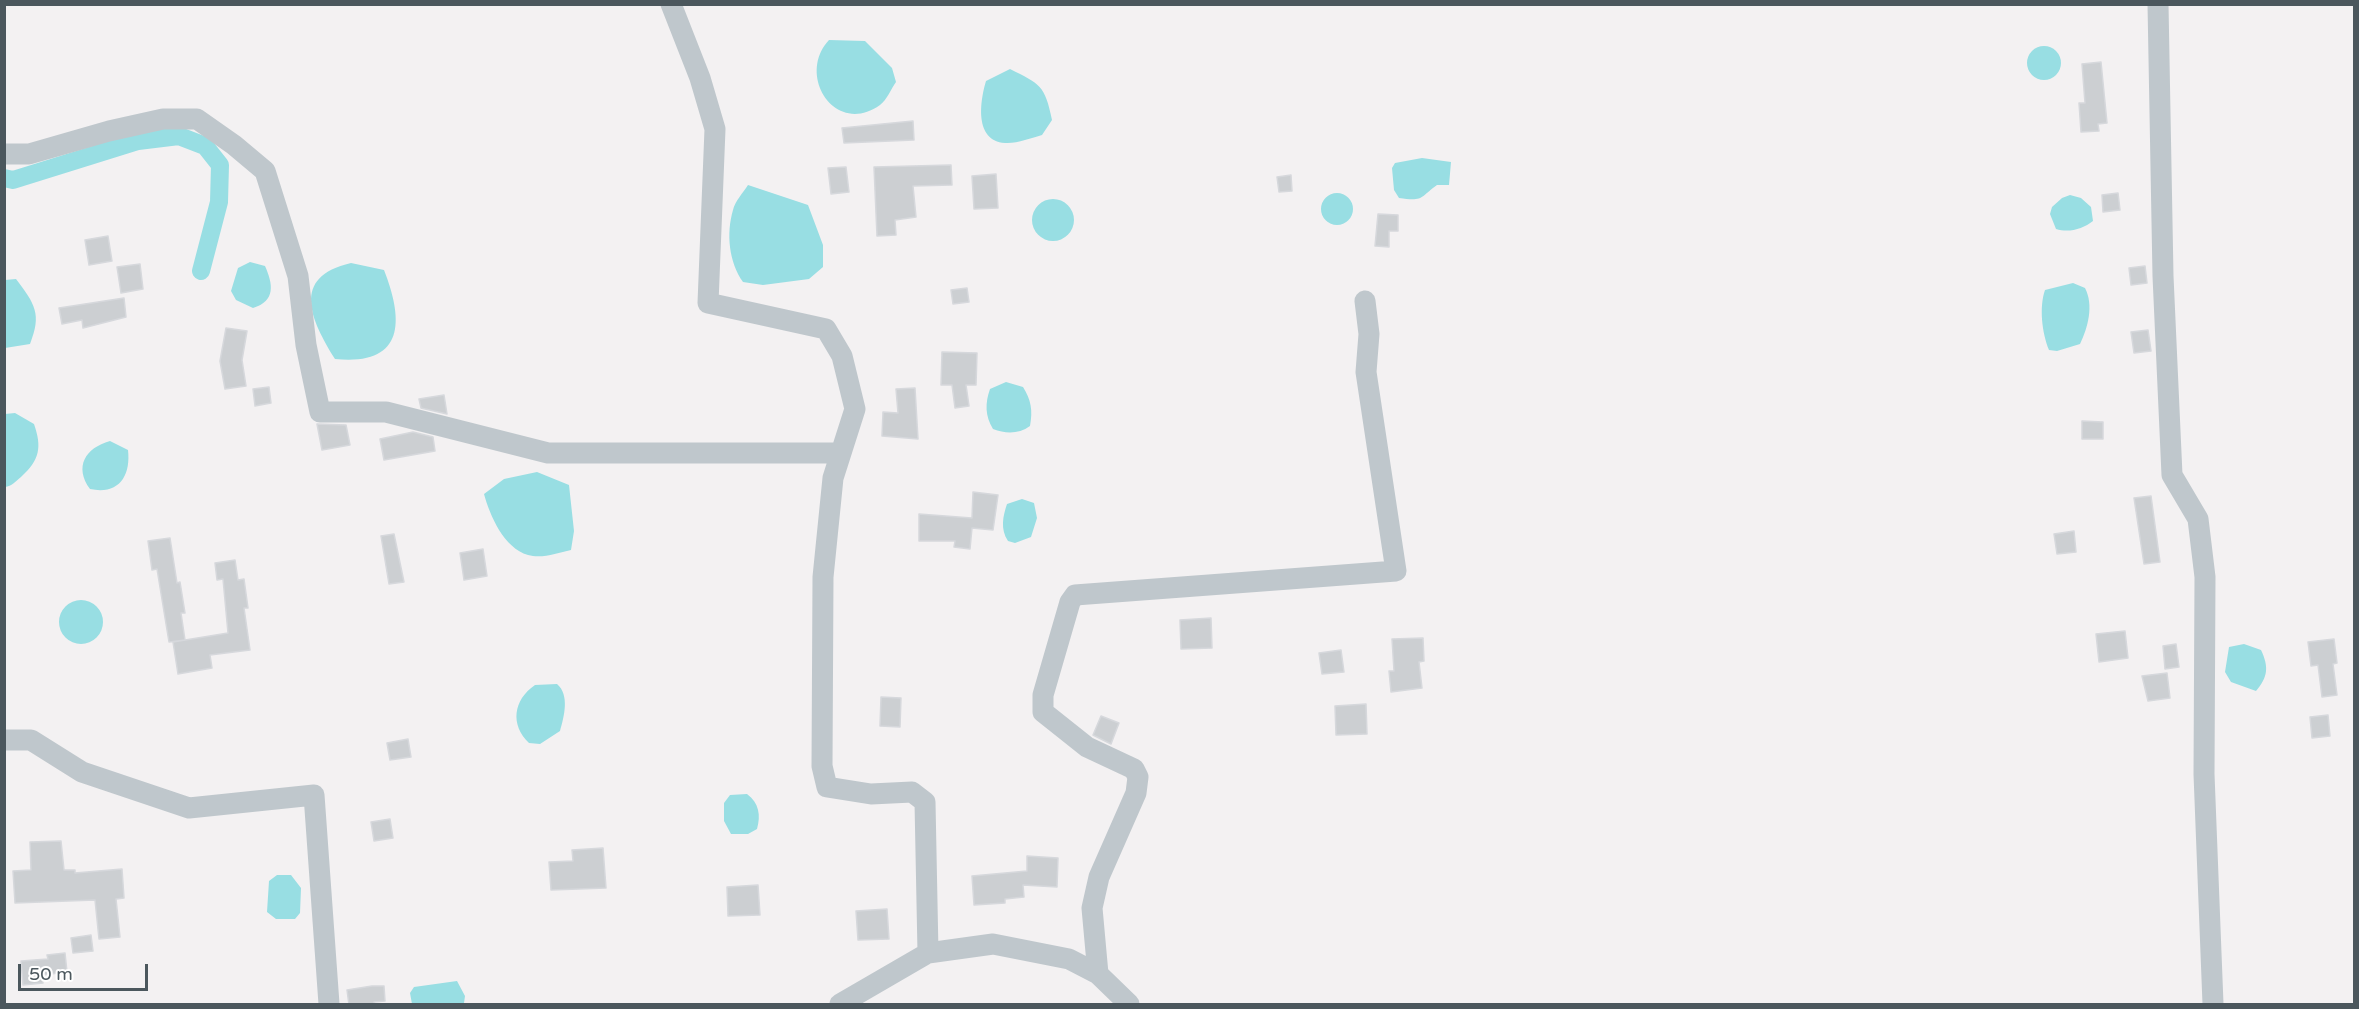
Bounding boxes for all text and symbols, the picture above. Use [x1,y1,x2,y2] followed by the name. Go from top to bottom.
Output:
[21,952,152,990] scale bar
[29,963,73,985] text: 50 m

